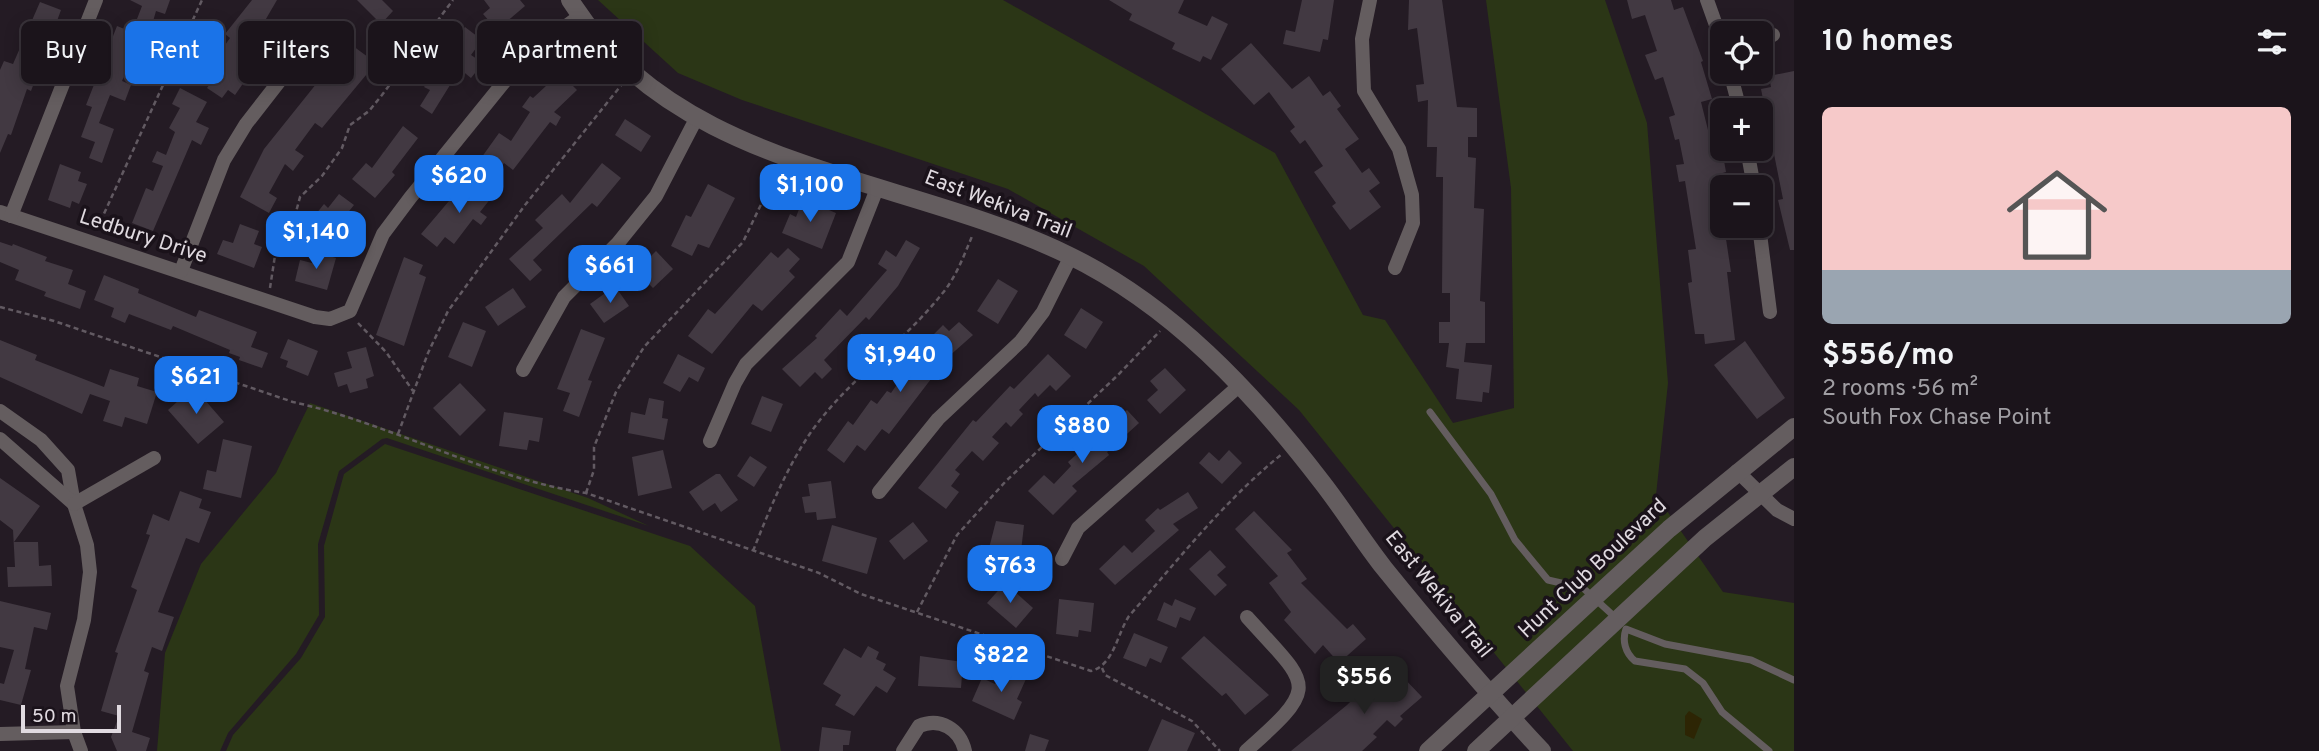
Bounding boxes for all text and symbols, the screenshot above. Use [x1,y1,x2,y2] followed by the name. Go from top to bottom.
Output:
[21,21,111,84] chip: Buy
[125,21,224,84] chip: Rent
[238,21,354,84] chip: Filters
[368,21,463,84] chip: New
[477,21,642,84] chip: Apartment
[1710,21,1773,238] map controls
[1710,21,1773,84] button: locate
[2253,23,2291,61] icon: filters
[1822,24,1953,61] text: 10 homes
[1710,98,1773,161] button: +
[1994,152,2120,278] icon: home
[418,156,500,215] pin: $620
[430,163,488,192] text: $620
[753,164,867,224] pin: $1,100
[920,164,1076,246] street label: East Wekiva Trail
[776,172,844,201] text: $1,100
[1710,175,1773,238] button: −
[76,204,210,270] street label: Ledbury Drive
[259,212,373,271] pin: $1,140
[282,219,350,248] text: $1,140
[569,246,651,305] pin: $661
[584,253,636,282] text: $661
[843,334,957,394] pin: $1,940
[1822,338,1954,375] text: $556/mo
[863,342,937,371] text: $1,940
[155,356,237,416] pin: $621
[170,364,222,393] text: $621
[1822,375,1978,404] text: 2 rooms · 56 m²
[1822,404,2051,433] text: South Fox Chase Point
[1041,406,1123,465] pin: $880
[1053,413,1111,442] text: $880
[1513,493,1673,645] street label: Hunt Club Boulevard
[1378,526,1498,664] street label: East Wekiva Trail
[969,546,1051,605] pin: $763
[983,553,1037,582] text: $763
[960,634,1042,694] pin: $822
[973,642,1029,671] text: $822
[1323,656,1405,716] pin: $556
[1336,664,1392,693] text: $556
[21,702,121,734] scale bar
[32,705,77,729] text: 50 m

